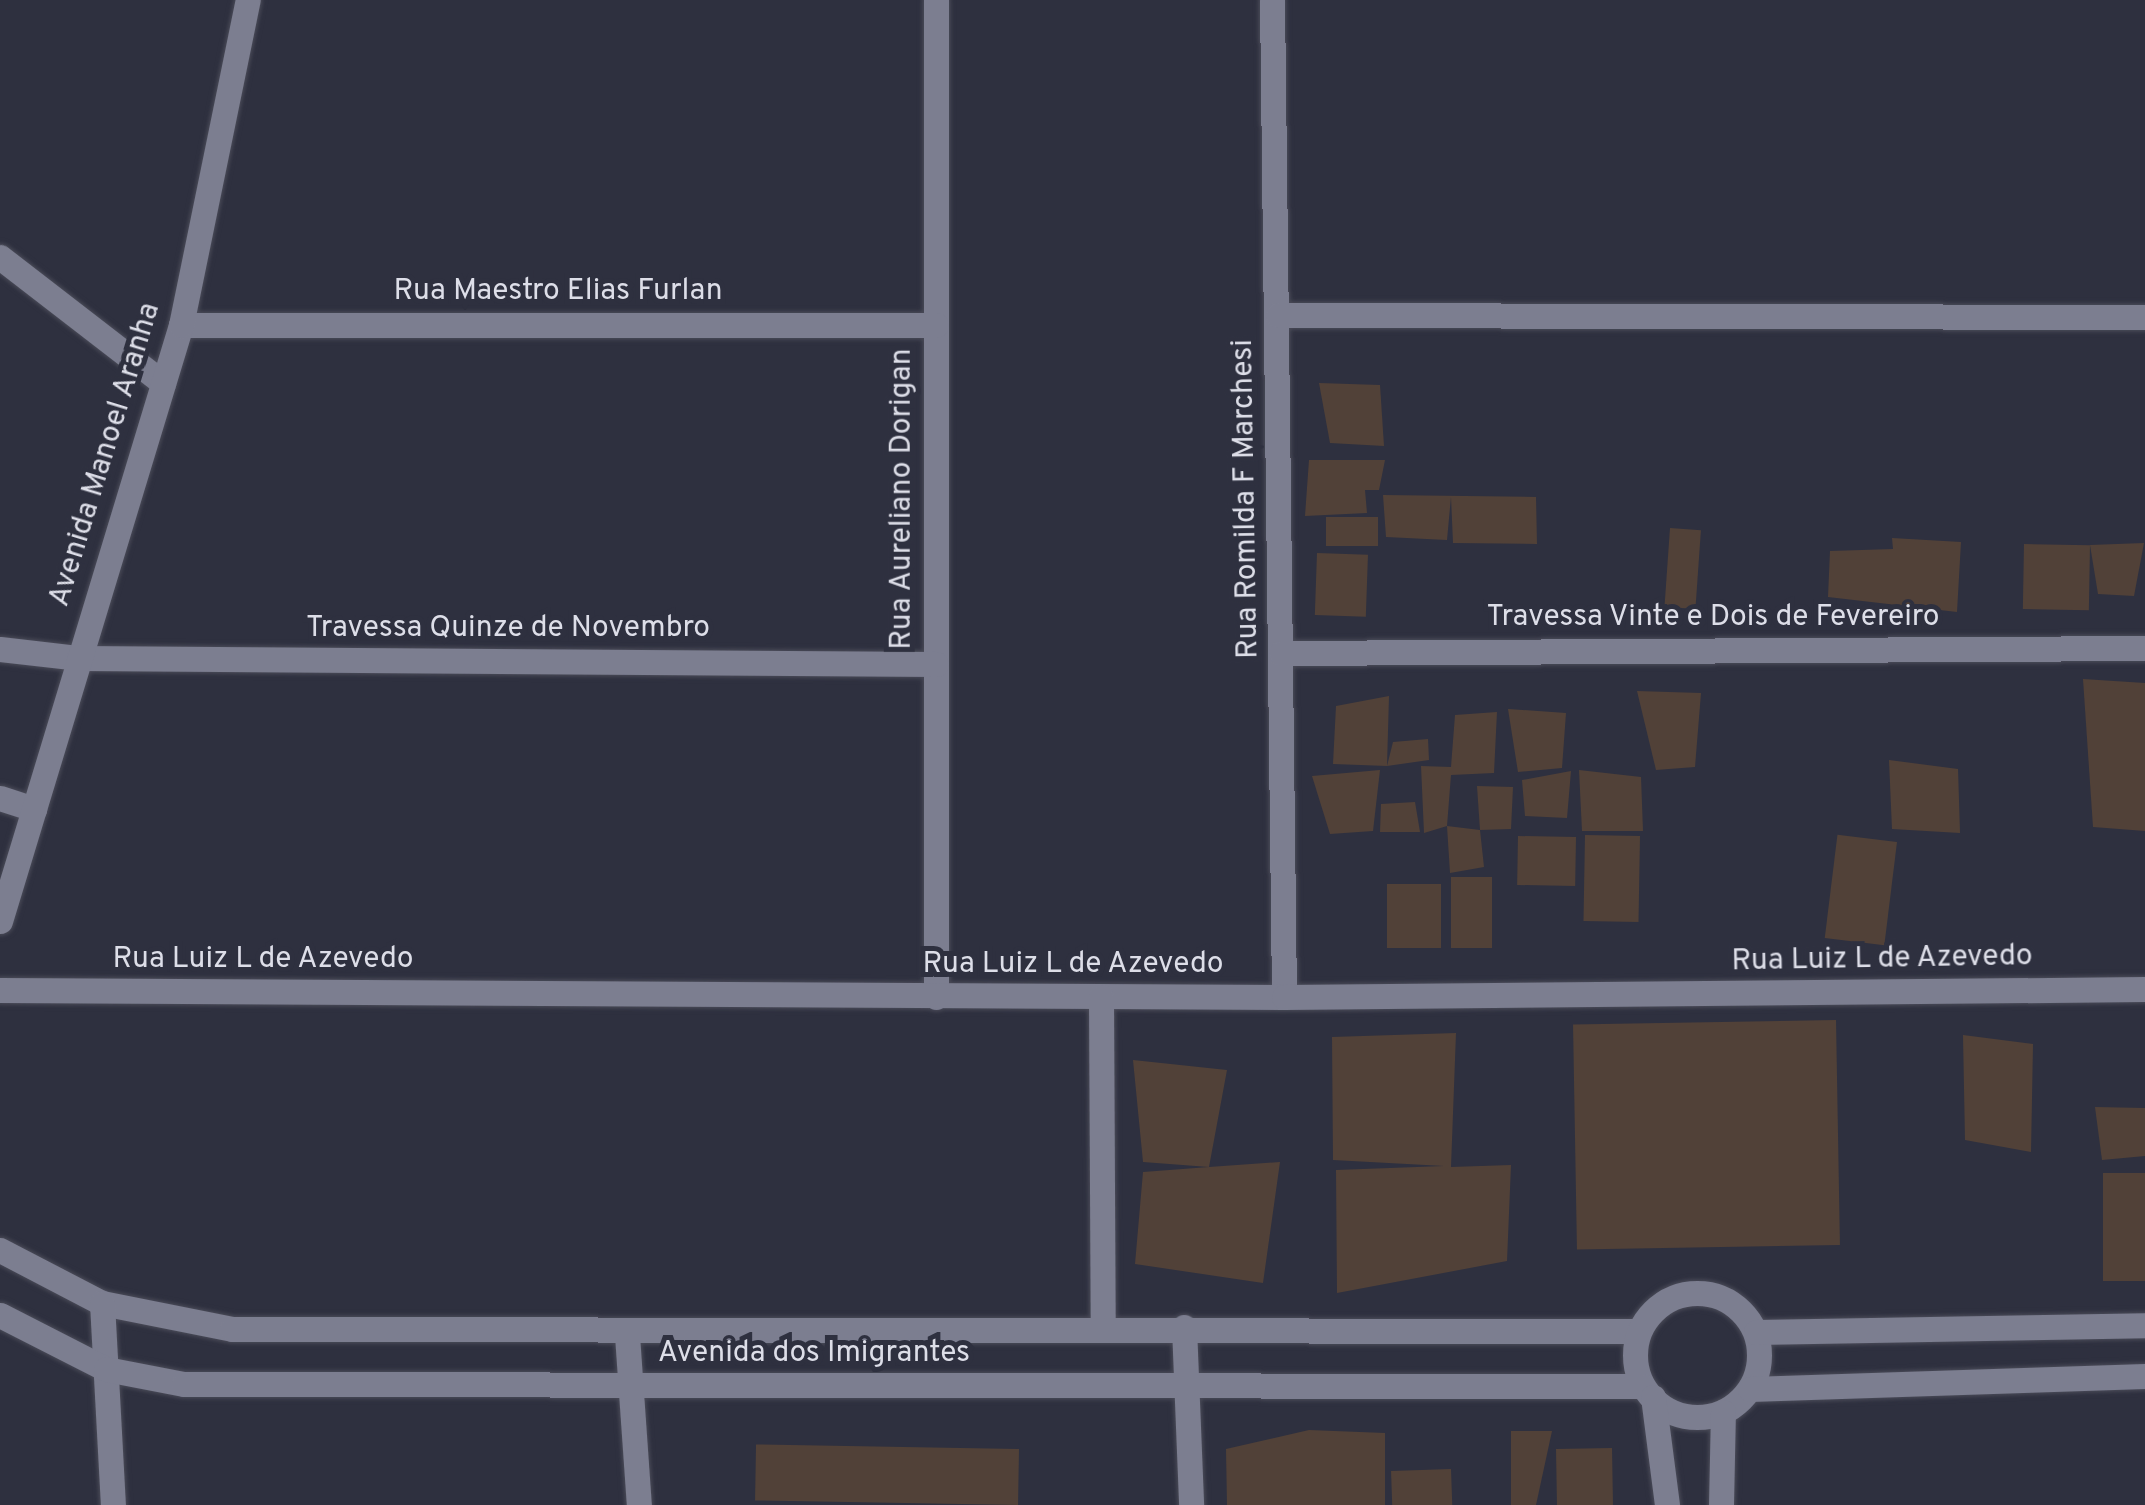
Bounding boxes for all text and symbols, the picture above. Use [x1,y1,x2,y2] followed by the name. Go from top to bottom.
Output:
[393,274,723,310] street label: Rua Maestro Elias Furlan
[42,298,170,612] street label: Avenida Manoel Aranha
[1226,339,1268,659] street label: Rua Romilda F Marchesi
[885,348,921,650] street label: Rua Aureliano Dorigan
[1486,600,1940,636] street label: Travessa Vinte e Dois de Fevereiro
[306,611,710,647] street label: Travessa Quinze de Novembro
[1730,939,2034,981] street label: Rua Luiz L de Azevedo
[111,942,415,978] street label: Rua Luiz L de Azevedo
[921,947,1225,983] street label: Rua Luiz L de Azevedo
[658,1336,970,1372] street label: Avenida dos Imigrantes

